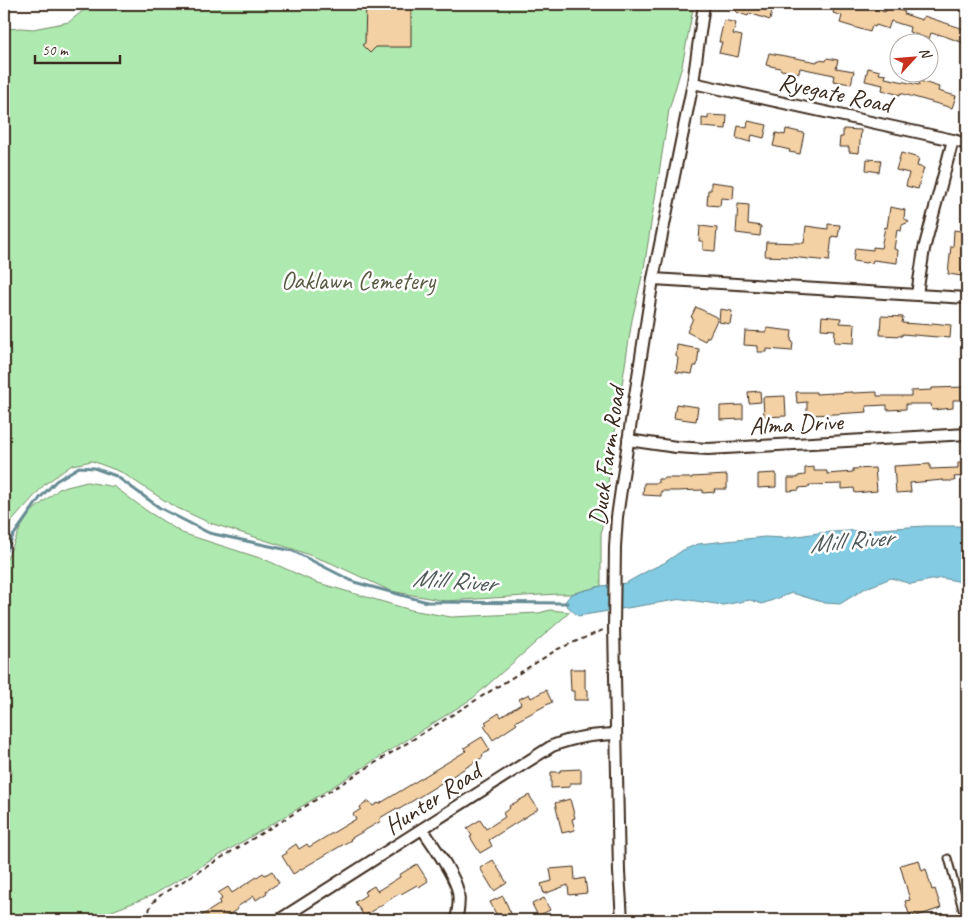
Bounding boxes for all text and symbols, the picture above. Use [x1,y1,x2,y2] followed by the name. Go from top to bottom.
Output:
[35,32,120,64] scale bar
[888,32,938,82] north arrow
[42,41,69,60] text: 50 m
[916,45,936,62] text: N
[776,65,898,121] street label: Ryegate Road
[281,265,437,297] park label: Oaklawn Cemetery
[581,381,633,527] street label: Duck Farm Road
[748,405,845,442] street label: Alma Drive
[808,520,899,561] water label: Mill River
[411,561,501,600] water label: Mill River
[378,754,490,842] street label: Hunter Road

